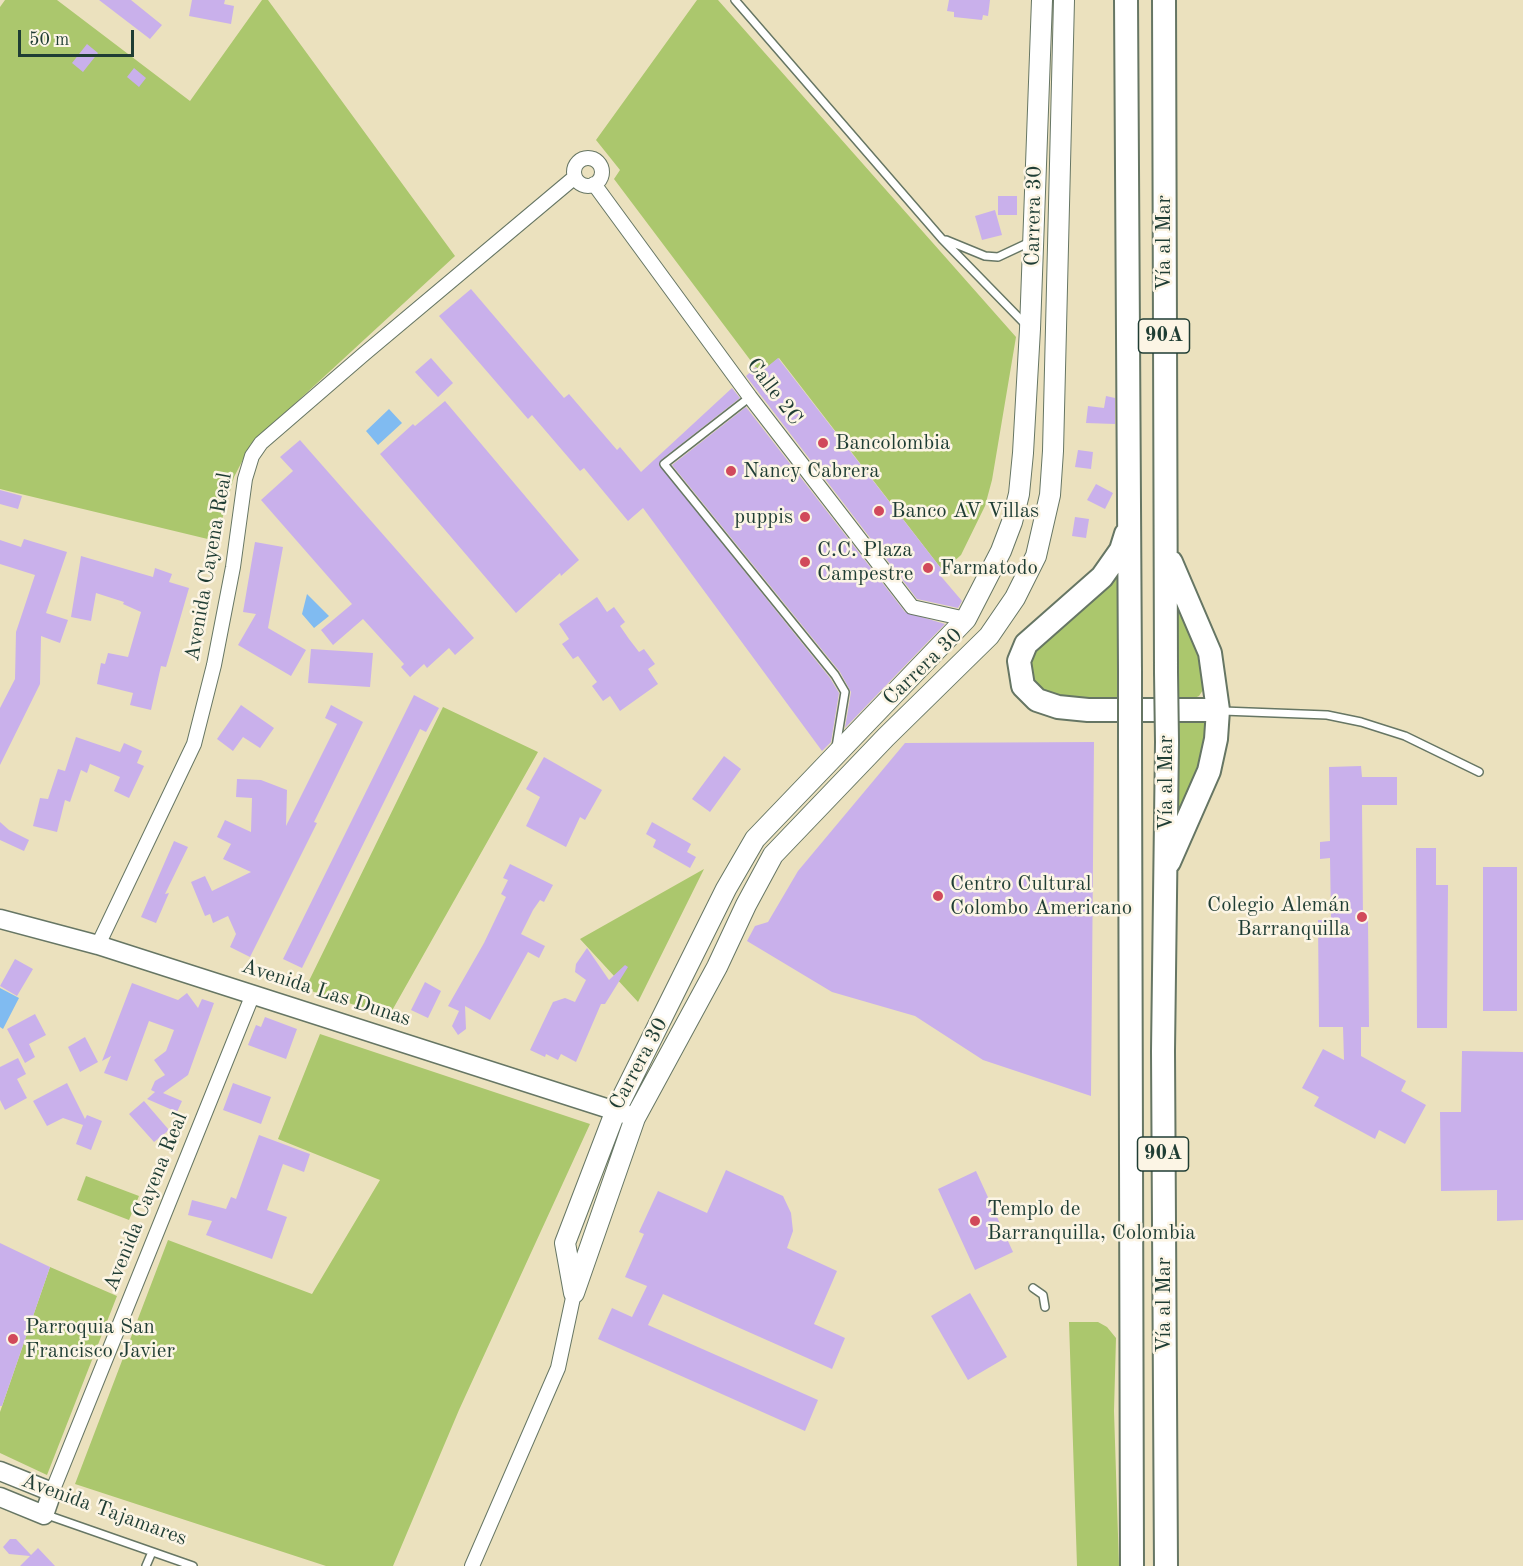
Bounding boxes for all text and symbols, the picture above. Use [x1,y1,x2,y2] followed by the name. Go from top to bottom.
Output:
[21,18,136,56] scale bar
[29,31,69,49] text: 50 m
[1021,166,1047,266] street label: Carrera 30
[1151,195,1177,291] street label: Vía al Mar
[1138,319,1190,353] road number: 90A
[741,353,807,431] street label: Calle 2C
[835,430,950,456] place label: Bancolombia
[816,436,830,450] marker: Bancolombia
[743,458,879,484] place label: Nancy Cabrera
[724,464,738,478] marker: Nancy Cabrera
[180,471,238,663] street label: Avenida Cayena Real
[891,498,1039,524] place label: Banco AV Villas
[734,504,793,530] place label: puppis
[872,504,886,518] marker: Banco AV Villas
[798,510,812,524] marker: puppis
[817,537,913,587] place label: C.C. Plaza Campestre
[798,555,812,569] marker: C.C. Plaza Campestre
[940,555,1038,581] place label: Farmatodo
[921,561,935,575] marker: Farmatodo
[878,623,968,711] street label: Carrera 30
[1153,735,1179,831] street label: Vía al Mar
[950,871,1132,921] place label: Centro Cultural Colombo Americano
[931,889,945,903] marker: Centro Cultural Colombo Americano
[1207,892,1350,942] place label: Colegio Alemán Barranquilla
[1355,910,1369,924] marker: Colegio Alemán Barranquilla
[238,954,414,1032] street label: Avenida Las Dunas
[604,1014,674,1114] street label: Carrera 30
[99,1109,193,1295] street label: Avenida Cayena Real
[1138,1137,1188,1171] road number: 90A
[987,1196,1196,1246] place label: Templo de Barranquilla, Colombia
[968,1214,982,1228] marker: Templo de Barranquilla, Colombia
[1151,1257,1177,1353] street label: Vía al Mar
[25,1314,175,1364] place label: Parroquia San Francisco Javier
[6,1332,20,1346] marker: Parroquia San Francisco Javier
[18,1468,190,1552] street label: Avenida Tajamares

